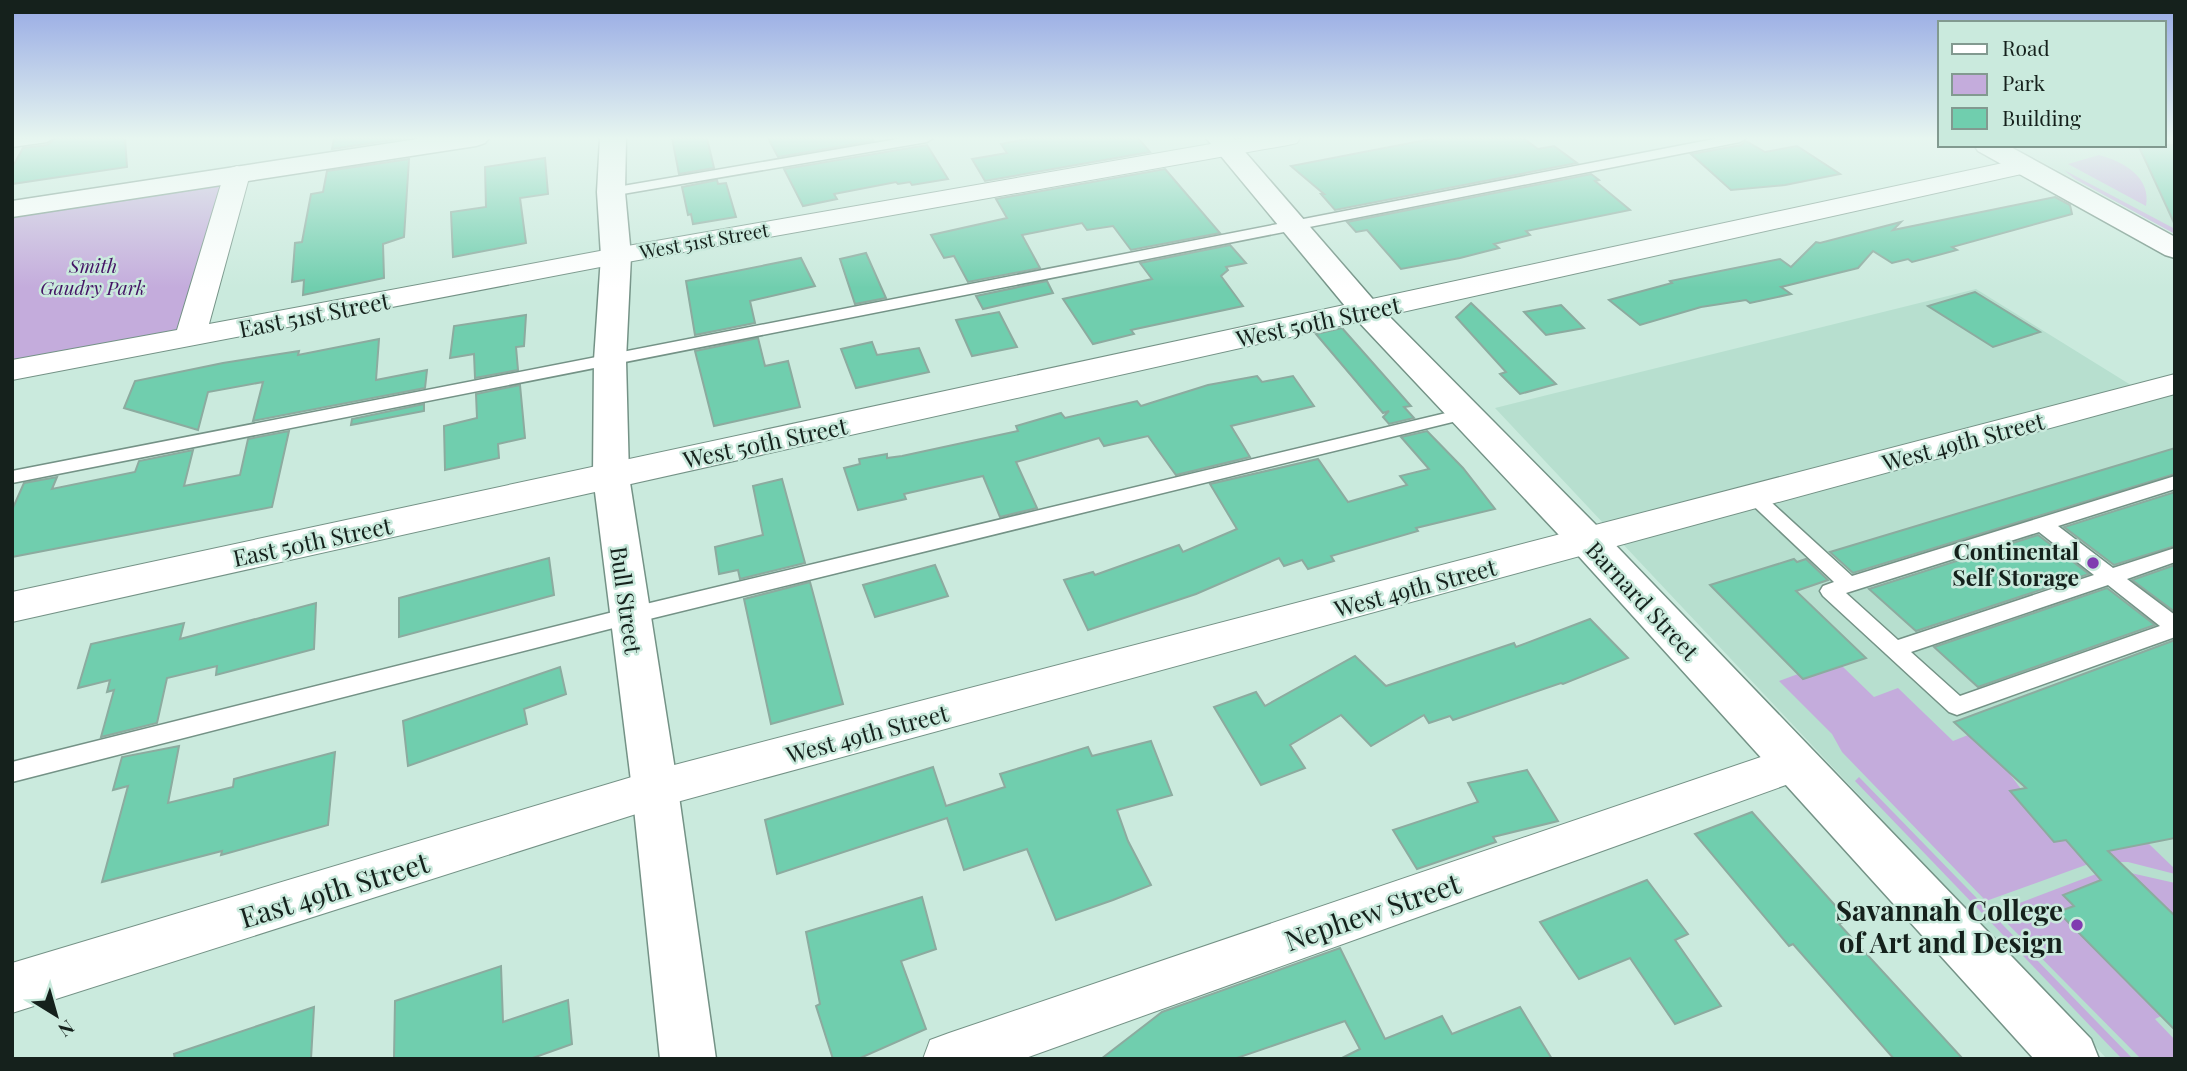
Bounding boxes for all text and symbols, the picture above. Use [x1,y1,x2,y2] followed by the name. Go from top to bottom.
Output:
[1938,21,2166,147] legend
[2002,33,2050,61] text: Road
[2002,68,2046,96] text: Park
[2002,103,2081,131] text: Building
[636,216,771,264] street label: West 51st Street
[40,252,146,300] park label: Smith Gaudry Park
[236,284,393,344] street label: East 51st Street
[1232,288,1404,354] street label: West 50th Street
[1878,404,2048,478] street label: West 49th Street
[679,409,851,475] street label: West 50th Street
[230,509,395,573] street label: East 50th Street
[1580,534,1707,667] street label: Barnard Street
[1952,535,2079,592] place label: Continental Self Storage
[604,544,650,657] street label: Bull Street
[1330,550,1500,624] street label: West 49th Street
[2085,555,2101,571] marker: Continental Self Storage
[782,696,952,770] street label: West 49th Street
[235,842,434,935] street label: East 49th Street
[1279,863,1466,958] street label: Nephew Street
[1836,891,2063,960] place label: Savannah College of Art and Design
[2069,917,2085,933] marker: Savannah College of Art and Design
[21,980,91,1050] north arrow
[53,1015,80,1044] text: N

